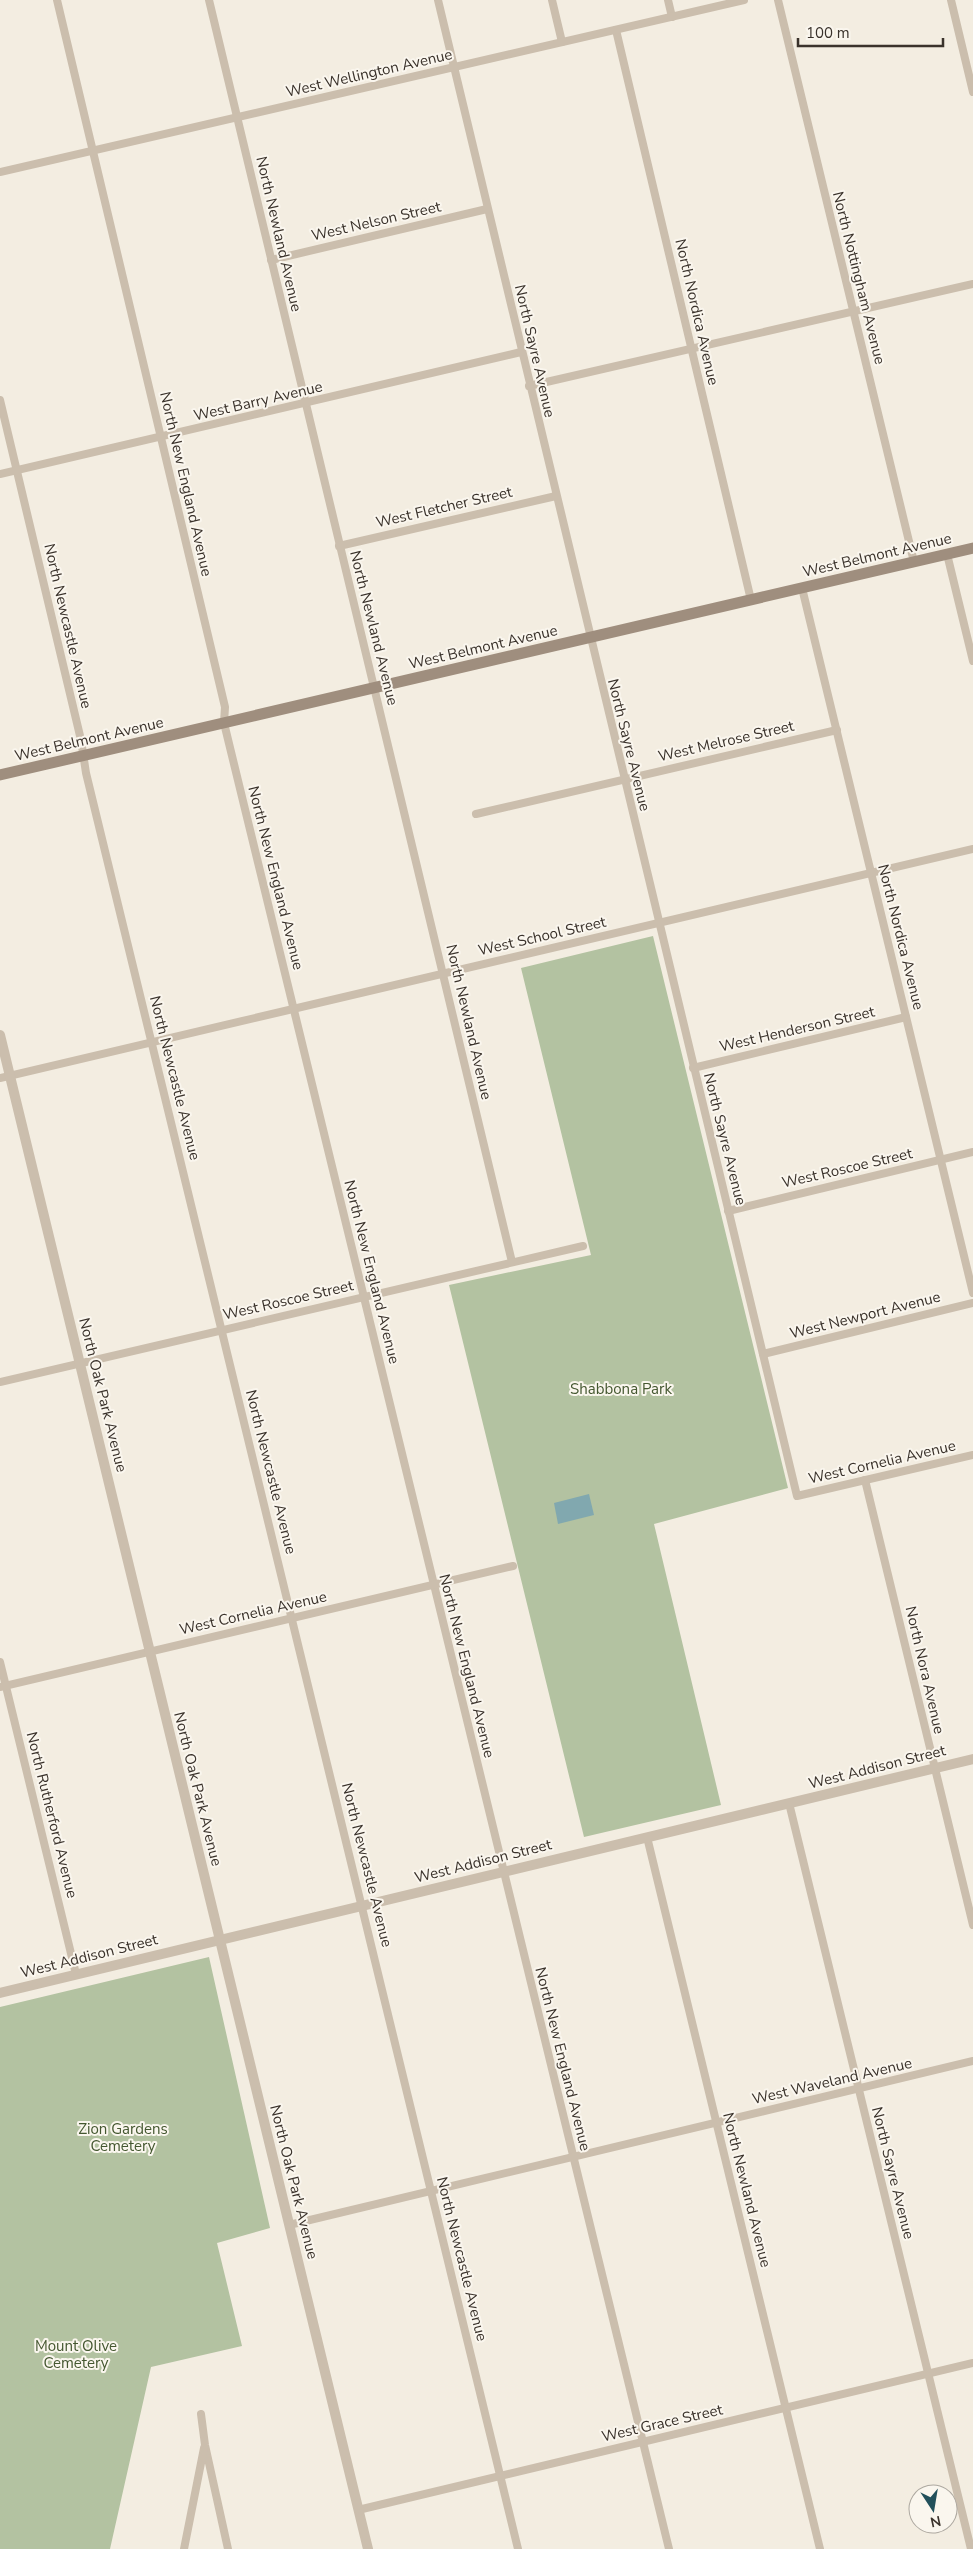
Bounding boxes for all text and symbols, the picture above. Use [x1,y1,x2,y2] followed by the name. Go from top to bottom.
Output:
[798,15,943,47] scale bar
[806,23,850,43] text: 100 m
[284,44,454,102] street label: West Wellington Avenue
[251,154,307,314] street label: North Newland Avenue
[828,189,890,367] street label: North Nottingham Avenue
[309,196,443,246] street label: West Nelson Street
[670,237,724,387] street label: North Nordica Avenue
[510,283,560,419] street label: North Sayre Avenue
[192,376,324,426] street label: West Barry Avenue
[155,390,217,578] street label: North New England Avenue
[374,481,515,532] street label: West Fletcher Street
[801,528,953,582] street label: West Belmont Avenue
[39,542,97,711] street label: North Newcastle Avenue
[345,548,403,708] street label: North Newland Avenue
[407,620,559,674] street label: West Belmont Avenue
[603,677,655,813] street label: North Sayre Avenue
[13,712,165,766] street label: West Belmont Avenue
[656,715,797,766] street label: West Melrose Street
[243,784,309,972] street label: North New England Avenue
[873,862,929,1012] street label: North Nordica Avenue
[476,911,609,960] street label: West School Street
[441,942,497,1102] street label: North Newland Avenue
[145,994,205,1162] street label: North Newcastle Avenue
[717,1001,877,1057] street label: West Henderson Street
[699,1071,751,1207] street label: North Sayre Avenue
[780,1143,915,1193] street label: West Roscoe Street
[339,1178,405,1366] street label: North New England Avenue
[221,1275,356,1325] street label: West Roscoe Street
[788,1287,942,1343] street label: West Newport Avenue
[74,1316,132,1474] street label: North Oak Park Avenue
[570,1379,672,1399] park label: Shabbona Park
[241,1388,301,1556] street label: North Newcastle Avenue
[806,1435,958,1489] street label: West Cornelia Avenue
[434,1572,500,1760] street label: North New England Avenue
[177,1586,329,1640] street label: West Cornelia Avenue
[901,1604,949,1736] street label: North Nora Avenue
[169,1710,227,1868] street label: North Oak Park Avenue
[22,1730,82,1900] street label: North Rutherford Avenue
[806,1740,948,1794] street label: West Addison Street
[337,1781,397,1949] street label: North Newcastle Avenue
[412,1834,554,1888] street label: West Addison Street
[18,1929,160,1983] street label: West Addison Street
[530,1965,596,2153] street label: North New England Avenue
[750,2053,914,2109] street label: West Waveland Avenue
[265,2103,323,2261] street label: North Oak Park Avenue
[867,2105,919,2241] street label: North Sayre Avenue
[718,2110,776,2270] street label: North Newland Avenue
[78,2119,168,2156] park label: Zion Gardens Cemetery
[432,2175,492,2343] street label: North Newcastle Avenue
[35,2336,117,2373] park label: Mount Olive Cemetery
[600,2399,725,2447] street label: West Grace Street
[908,2484,958,2534] north arrow
[928,2511,943,2532] text: N

